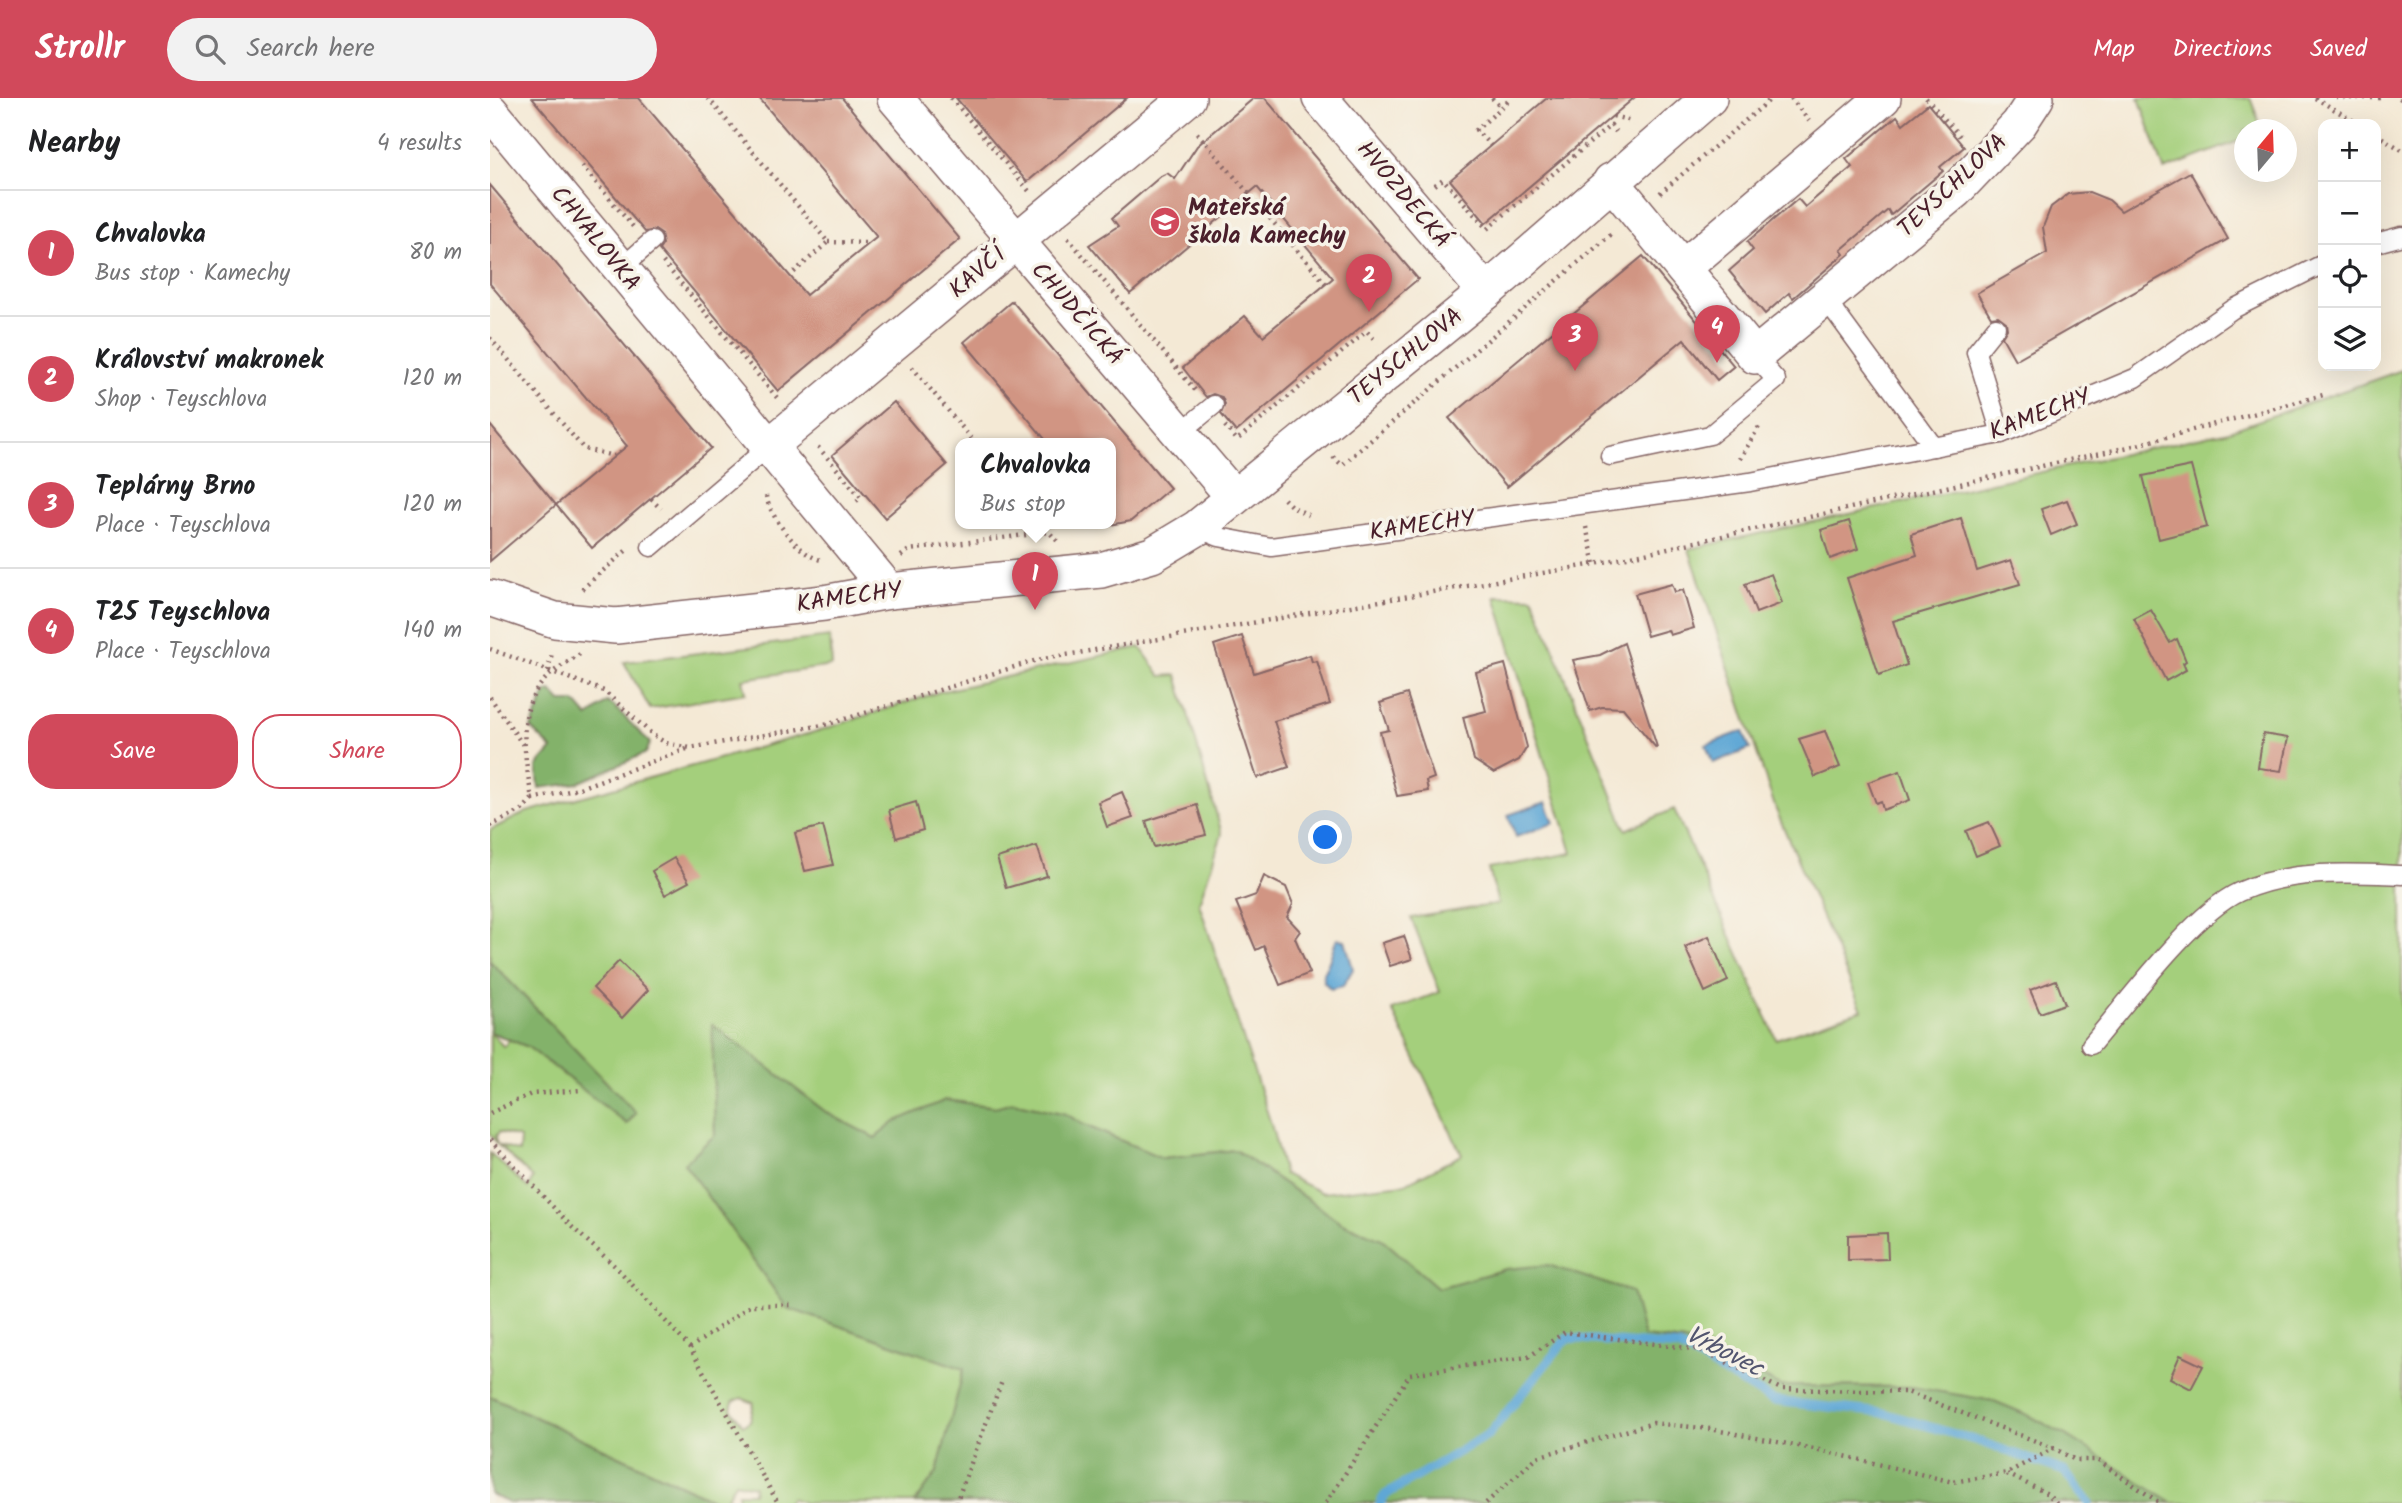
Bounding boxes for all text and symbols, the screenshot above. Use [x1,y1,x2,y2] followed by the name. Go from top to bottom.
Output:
[167,18,657,81] search box
[35,23,125,76] text: Strollr
[247,28,375,70] text: Search here
[191,30,229,68] icon: search
[2093,30,2135,69] text: Map
[2173,30,2272,69] text: Directions
[2310,30,2367,69] text: Saved
[2234,119,2297,182] north arrow
[2318,119,2381,371] map controls
[2318,119,2381,182] button: +
[28,120,120,168] text: Nearby
[1889,124,2017,248] street label: TEYSCHLOVA
[377,126,462,162] text: 4 results
[1346,132,1460,258] street label: HVOZDECKÁ
[540,177,650,301] street label: CHVALOVKA
[2318,182,2381,245] button: −
[1188,189,1346,256] place label: Mateřská škola Kamechy
[1148,205,1182,239] school or university icon: Mateřská škola Kamechy
[95,214,206,256] text: Chvalovka
[48,235,54,271] text: 1
[409,235,462,271] text: 80 m
[940,235,1018,309] street label: KAVČÍ
[2318,245,2381,308] button: locate
[1020,253,1134,375] street label: CHUDČICKÁ
[1346,254,1392,312] pin: 2
[95,256,290,292] text: Bus stop · Kamechy
[1340,298,1472,416] street label: TEYSCHLOVA
[1694,305,1740,363] pin: 4
[2318,308,2381,371] button: layers
[1552,313,1598,371] pin: 3
[95,340,323,382] text: Království makronek
[44,361,58,397] text: 2
[402,361,462,397] text: 120 m
[1984,377,2098,452] street label: KAMECHY
[95,382,267,418] text: Shop · Teyschlova
[955,438,1116,529] popup
[980,445,1091,487] text: Chvalovka
[95,466,255,508] text: Teplárny Brno
[45,487,57,523] text: 3
[402,487,462,523] text: 120 m
[980,487,1065,523] text: Bus stop
[1367,499,1478,553] street label: KAMECHY
[95,508,271,544] text: Place · Teyschlova
[1012,552,1058,610] pin: 1
[794,571,905,625] street label: KAMECHY
[95,592,270,634] text: T25 Teyschlova
[45,613,57,649] text: 4
[403,613,462,649] text: 140 m
[95,634,271,670] text: Place · Teyschlova
[28,714,238,789] button: Save
[252,714,462,789] button: Share
[1308,820,1342,854] your location
[1678,1315,1772,1390] water label: Vrbovec

